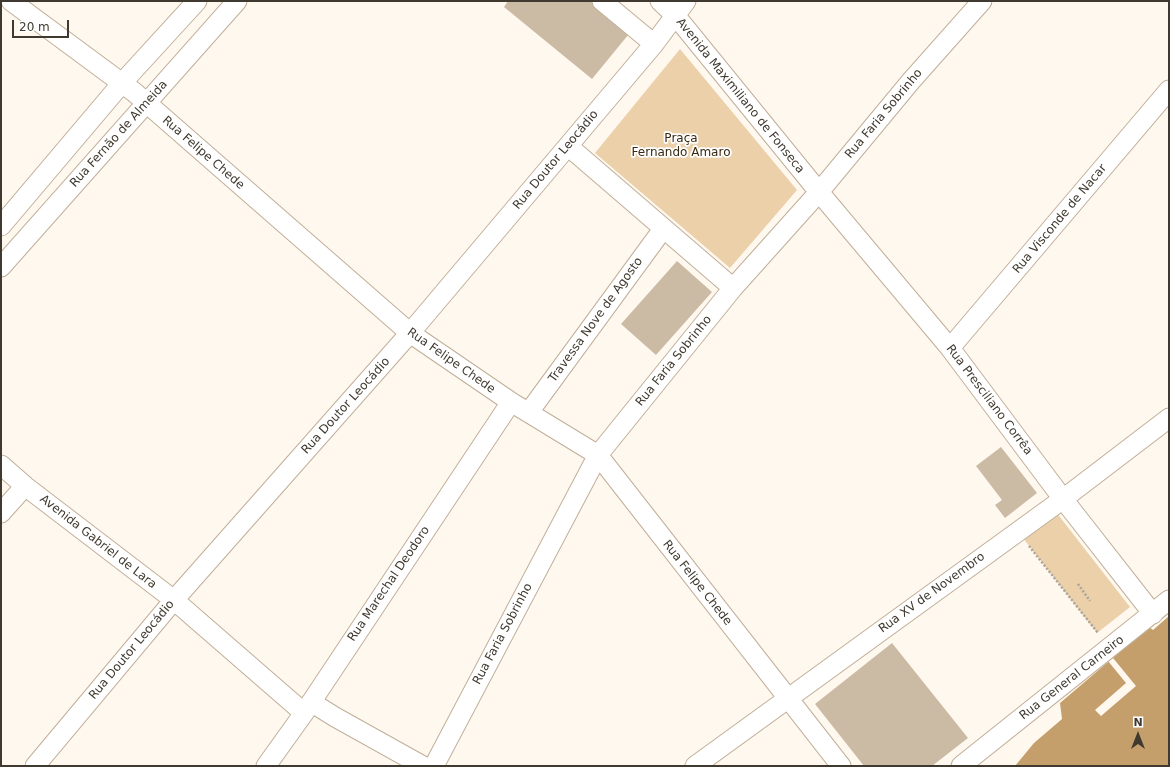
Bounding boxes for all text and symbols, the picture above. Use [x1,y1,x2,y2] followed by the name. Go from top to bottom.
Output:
[14,12,71,38] scale bar
[673,16,807,176] street label: Avenida Maximiliano de Fonseca
[19,20,50,34] text: 20 m
[842,66,926,162] street label: Rua Faria Sobrinho
[67,78,171,190] street label: Rua Fernão de Almeida
[510,107,602,213] street label: Rua Doutor Leocádio
[159,113,247,193] street label: Rua Felipe Chede
[632,132,730,160] park label: Praça Fernando Amaro
[1010,161,1110,277] street label: Rua Visconde de Nacar
[546,255,646,385] street label: Travessa Nove de Agosto
[633,313,715,409] street label: Rua Faria Sobrinho
[404,325,498,397] street label: Rua Felipe Chede
[943,342,1035,458] street label: Rua Presciliano Corrêa
[299,355,393,457] street label: Rua Doutor Leocádio
[37,492,159,592] street label: Avenida Gabriel de Lara
[345,524,433,644] street label: Rua Marechal Deodoro
[659,538,735,628] street label: Rua Felipe Chede
[876,550,988,636] street label: Rua XV de Novembro
[470,581,536,687] street label: Rua Faria Sobrinho
[86,597,178,703] street label: Rua Doutor Leocádio
[1017,633,1127,723] street label: Rua General Carneiro
[1118,715,1158,755] north arrow
[1133,716,1143,729] text: N

